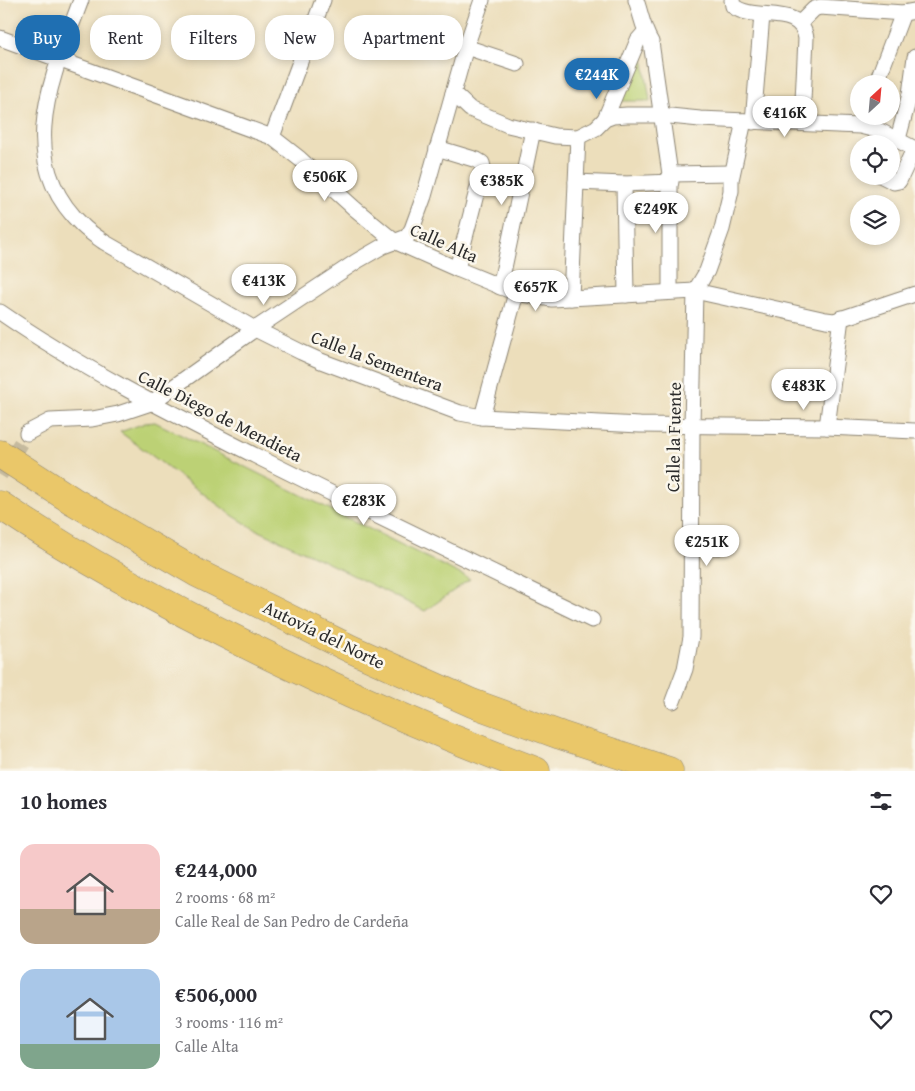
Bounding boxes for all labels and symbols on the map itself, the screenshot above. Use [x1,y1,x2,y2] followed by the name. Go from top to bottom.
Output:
[562,58,632,100] pin: €244K
[850,75,900,125] north arrow
[750,96,820,138] pin: €416K
[290,160,360,202] pin: €506K
[467,164,537,206] pin: €385K
[621,192,691,234] pin: €249K
[406,216,483,270] street label: Calle Alta
[229,264,299,306] pin: €413K
[501,270,571,312] pin: €657K
[307,323,448,398] street label: Calle la Sementera
[134,363,307,469] street label: Calle Diego de Mendieta
[769,368,839,411] pin: €483K
[659,382,688,492] street label: Calle la Fuente
[329,484,399,526] pin: €283K
[672,524,742,567] pin: €251K
[259,593,390,676] street label: Autovía del Norte

